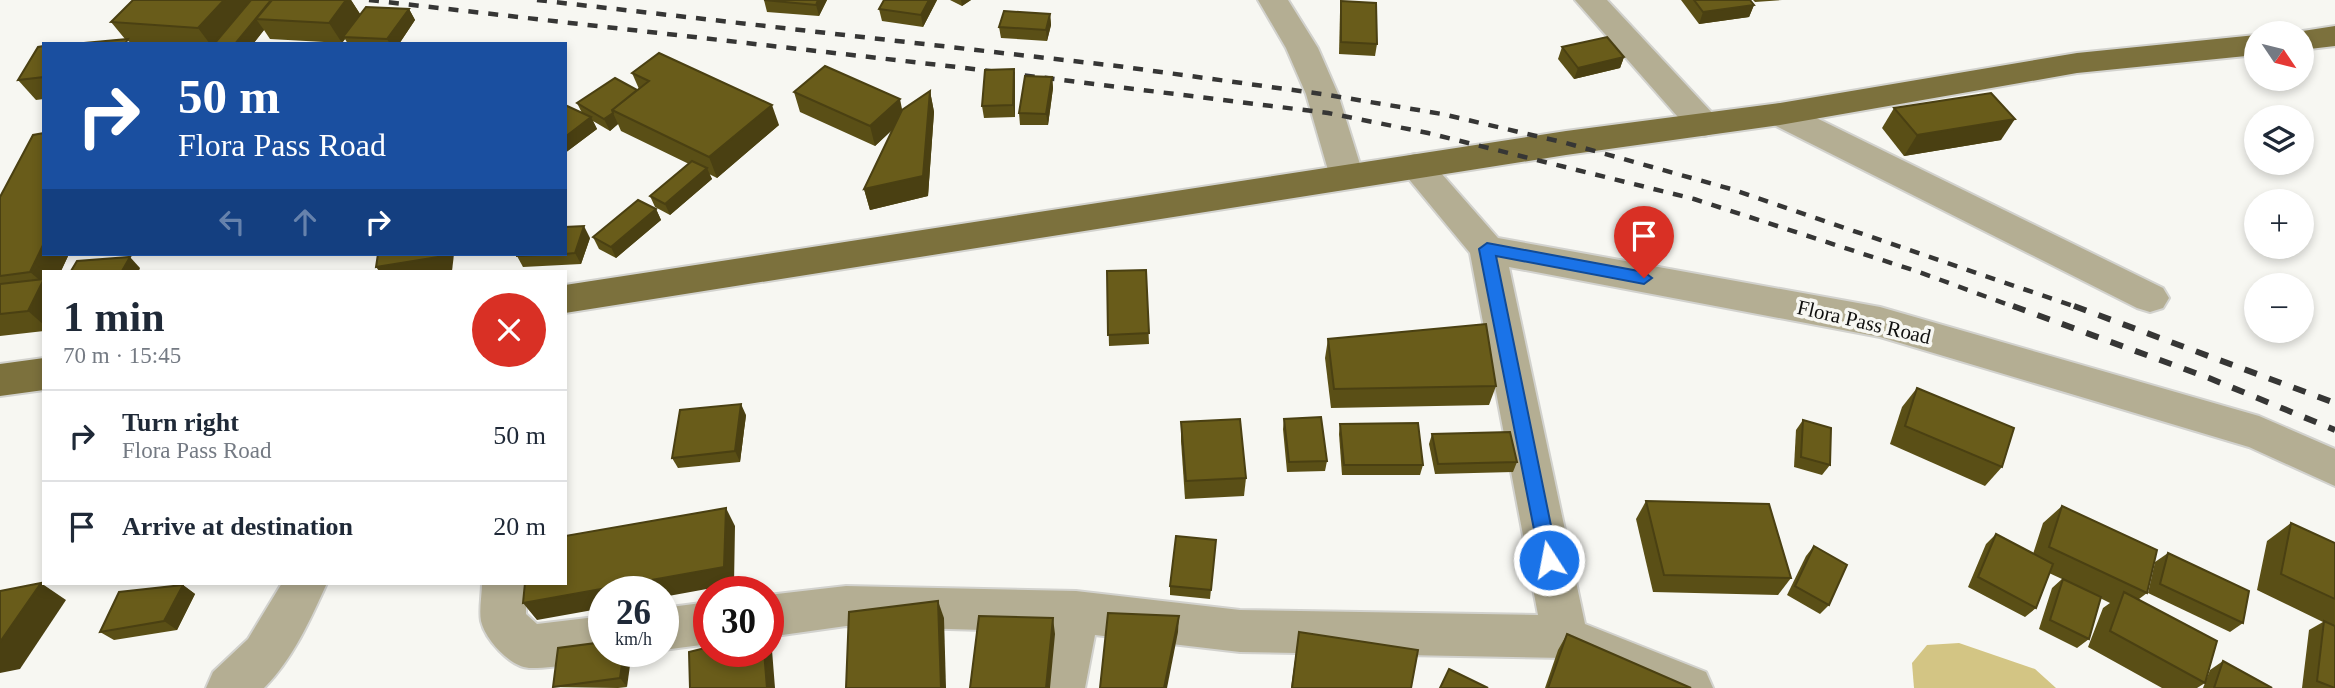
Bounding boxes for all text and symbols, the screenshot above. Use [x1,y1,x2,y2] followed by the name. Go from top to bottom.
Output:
[2244,21,2314,91] north arrow
[2244,21,2314,343] map controls
[178,69,280,124] text: 50 m
[63,70,154,161] icon: right
[2244,105,2314,175] button: layers
[178,127,386,163] text: Flora Pass Road
[2244,189,2314,259] button: +
[213,203,251,241] icon: left
[286,203,324,241] icon: ahead
[359,203,397,241] icon: right
[1614,206,1674,278] pin
[1625,217,1663,255] icon: arrive
[2244,273,2314,343] button: −
[472,293,546,367] button: close
[63,294,165,340] text: 1 min
[1795,295,1934,349] street label: Flora Pass Road
[63,343,181,368] text: 70 m · 15:45
[122,408,239,437] text: Turn right
[63,417,101,455] icon: right
[493,421,546,450] text: 50 m
[122,438,272,463] text: Flora Pass Road
[63,508,101,546] icon: arrive
[122,512,353,541] text: Arrive at destination
[493,512,546,541] text: 20 m
[1512,523,1586,597] position arrow
[693,576,784,667] speed limit sign: 30
[616,593,651,632] text: 26
[615,629,652,649] text: km/h

